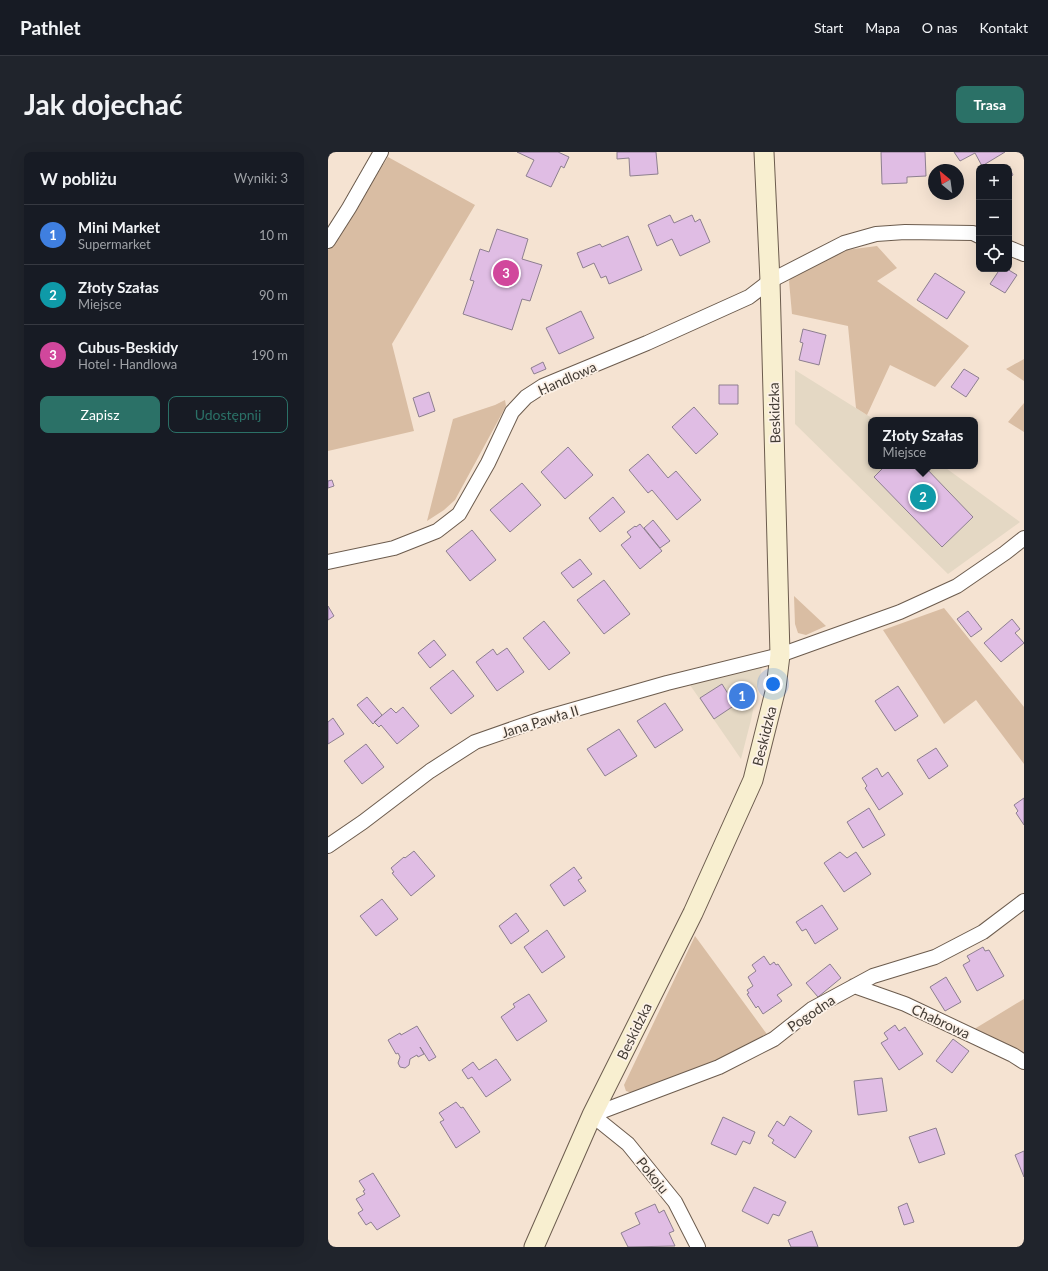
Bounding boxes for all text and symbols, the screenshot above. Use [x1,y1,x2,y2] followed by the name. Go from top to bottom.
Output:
[20,16,81,39] text: Pathlet
[814,19,843,36] text: Start
[865,19,900,36] text: Mapa
[922,19,957,36] text: O nas
[979,19,1028,36] text: Kontakt
[956,86,1024,123] button: Trasa
[24,87,183,121] text: Jak dojechać
[928,164,964,200] north arrow
[976,164,1012,272] map controls
[976,164,1012,200] button: +
[40,168,117,189] text: W pobliżu
[234,170,288,186] text: Wyniki: 3
[976,200,1012,236] button: −
[78,218,160,236] text: Mini Market
[49,227,57,243] text: 1
[259,227,288,243] text: 10 m
[78,236,151,252] text: Supermarket
[976,236,1012,272] button: locate
[493,258,519,288] pin: 3
[78,278,159,296] text: Złoty Szałas
[49,287,57,303] text: 2
[259,287,288,303] text: 90 m
[78,296,122,312] text: Miejsce
[78,338,178,356] text: Cubus-Beskidy
[49,347,57,363] text: 3
[251,347,288,363] text: 190 m
[78,356,177,372] text: Hotel · Handlowa
[535,358,599,398] street label: Handlowa
[764,382,784,444] street label: Beskidzka
[40,396,160,433] button: Zapisz
[168,396,288,433] button: Udostępnij
[868,417,978,469] popup
[883,426,963,444] text: Złoty Szałas
[883,444,926,460] text: Miejsce
[910,482,936,512] pin: 2
[763,674,783,694] your location
[729,681,755,711] pin: 1
[499,701,581,741] street label: Jana Pawła II
[748,704,780,768] street label: Beskidzka
[784,991,838,1035] street label: Pogodna
[613,1000,655,1062] street label: Beskidzka
[909,1000,973,1042] street label: Chabrowa
[633,1153,673,1197] street label: Pokoju

